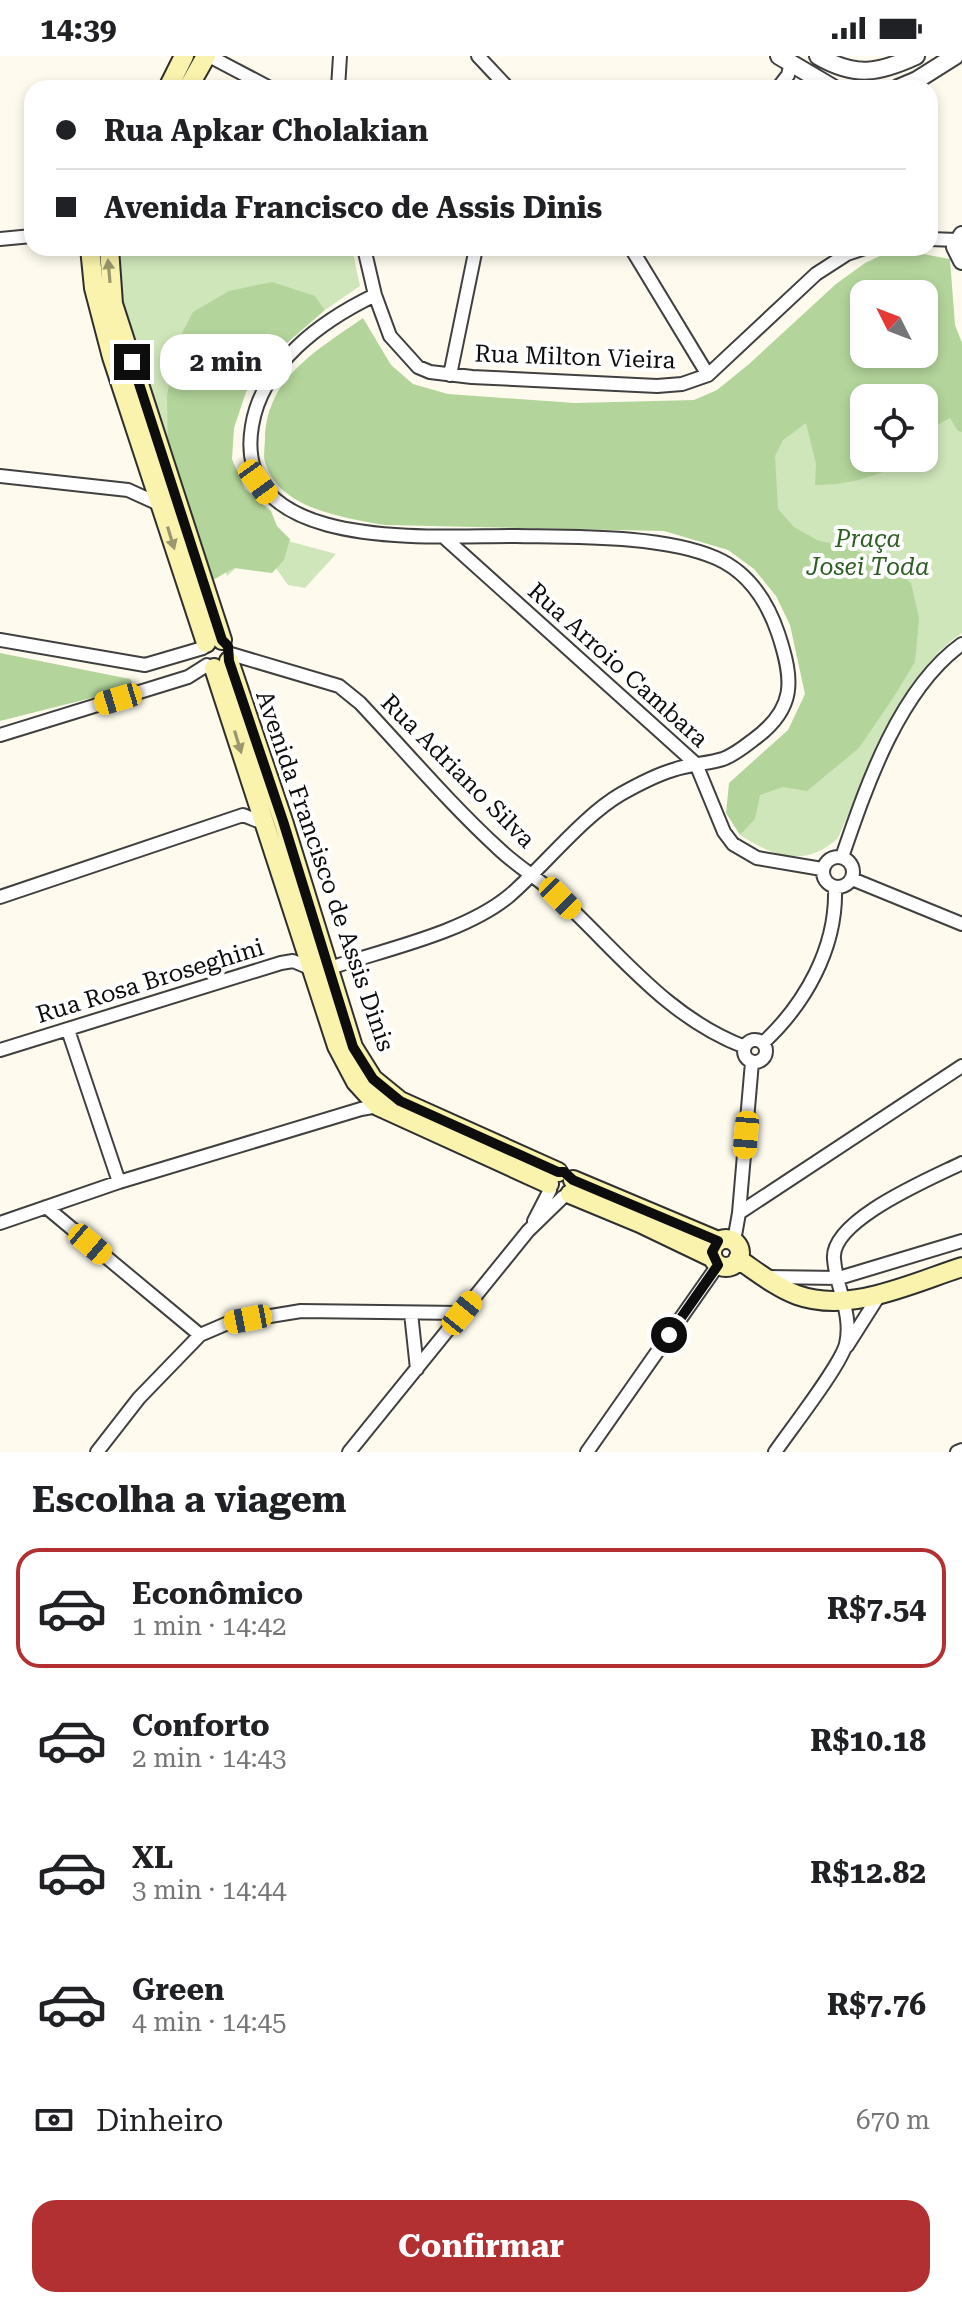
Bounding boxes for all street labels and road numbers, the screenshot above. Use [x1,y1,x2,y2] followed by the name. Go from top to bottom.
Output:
[474,339,676,375] street label: Rua Milton Vieira
[522,577,714,753] street label: Rua Arroio Cambara
[250,687,400,1055] street label: Avenida Francisco de Assis Dinis
[375,688,541,854] street label: Rua Adriano Silva
[33,933,267,1029] street label: Rua Rosa Broseghini

